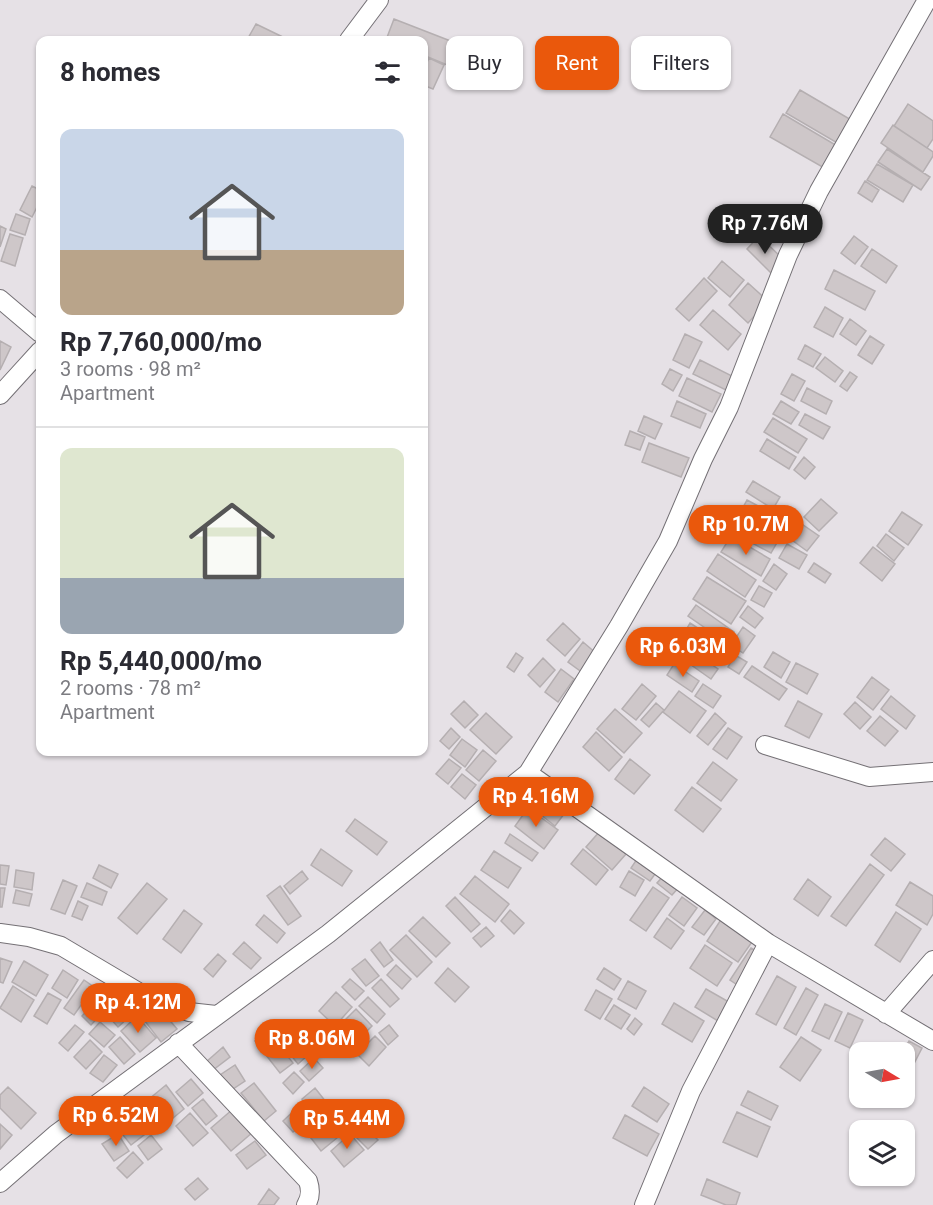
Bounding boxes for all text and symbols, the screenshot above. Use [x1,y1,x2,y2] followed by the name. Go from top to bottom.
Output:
[446,36,523,90] chip: Buy
[535,36,619,90] chip: Rent
[631,36,731,90] chip: Filters
[371,56,404,89] icon: filters
[60,57,161,87] text: 8 homes
[178,168,286,276] icon: home
[703,204,827,255] pin: Rp 7.76M
[722,211,808,235] text: Rp 7.76M
[60,327,262,357] text: Rp 7,760,000/mo
[60,357,201,381] text: 3 rooms · 98 m²
[60,381,155,405] text: Apartment
[178,487,286,595] icon: home
[684,505,808,556] pin: Rp 10.7M
[703,512,789,536] text: Rp 10.7M
[621,627,745,678] pin: Rp 6.03M
[640,634,726,658] text: Rp 6.03M
[60,646,262,676] text: Rp 5,440,000/mo
[60,676,201,700] text: 2 rooms · 78 m²
[60,700,155,724] text: Apartment
[474,777,598,828] pin: Rp 4.16M
[493,784,579,808] text: Rp 4.16M
[76,983,200,1034] pin: Rp 4.12M
[95,990,181,1014] text: Rp 4.12M
[250,1019,374,1070] pin: Rp 8.06M
[269,1026,355,1050] text: Rp 8.06M
[849,1042,915,1108] north arrow
[849,1042,915,1186] map controls
[54,1096,178,1147] pin: Rp 6.52M
[285,1099,409,1150] pin: Rp 5.44M
[73,1103,159,1127] text: Rp 6.52M
[304,1106,390,1130] text: Rp 5.44M
[849,1120,915,1186] button: layers

